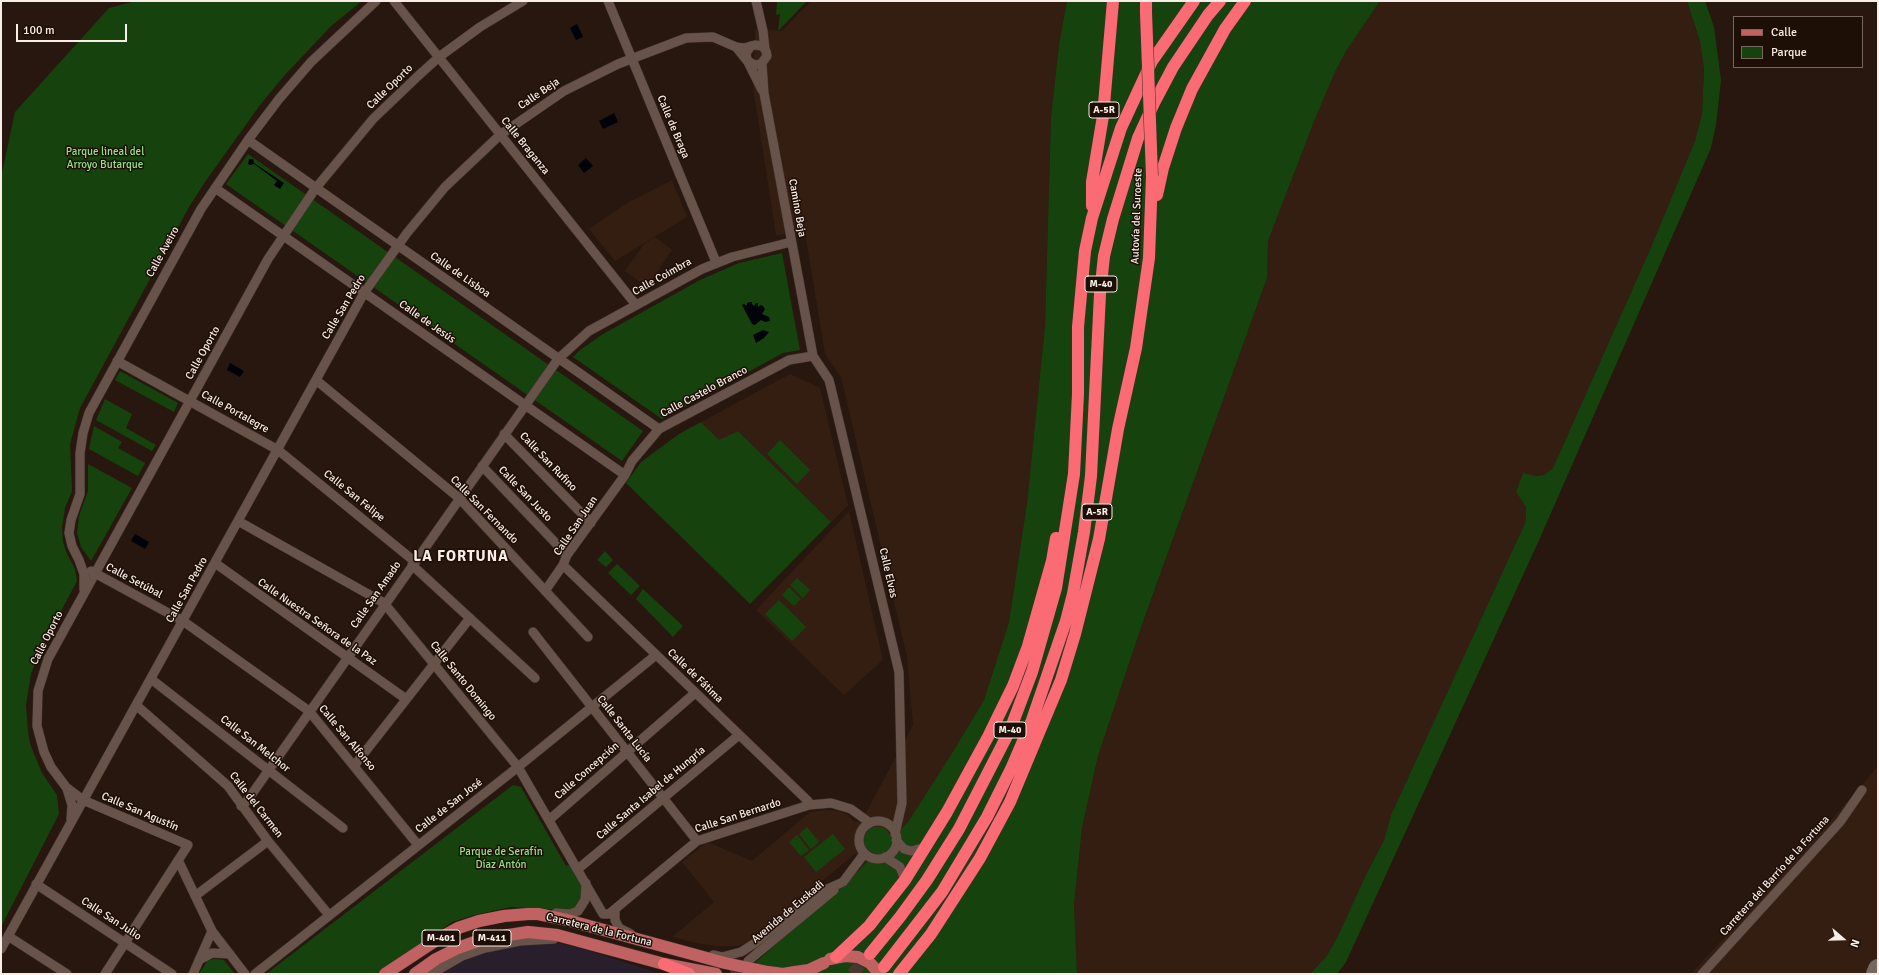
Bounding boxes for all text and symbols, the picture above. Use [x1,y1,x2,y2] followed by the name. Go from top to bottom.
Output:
[18,16,129,42] scale bar
[1733,16,1863,68] legend
[23,23,55,38] text: 100 m
[1771,25,1797,40] text: Calle
[1771,45,1807,60] text: Parque
[364,62,416,112] street label: Calle Oporto
[516,75,562,113] street label: Calle Beja
[654,93,692,161] street label: Calle de Braga
[1089,102,1119,118] road number: A-5R
[498,115,552,177] street label: Calle Braganza
[66,145,144,171] park label: Parque lineal del Arroyo Butarque
[1129,168,1145,264] street label: Autovía del Suroeste
[785,178,809,238] street label: Camino Beja
[144,224,182,280] street label: Calle Aveiro
[427,249,493,301] street label: Calle de Lisboa
[630,255,694,299] street label: Calle Coimbra
[319,272,369,342] street label: Calle San Pedro
[1085,276,1117,292] road number: M-40
[396,298,458,346] street label: Calle de Jesús
[183,324,223,382] street label: Calle Oporto
[658,363,750,421] street label: Calle Castelo Branco
[199,388,271,436] street label: Calle Portalegre
[517,430,579,494] street label: Calle San Rufino
[495,464,555,524] street label: Calle San Justo
[321,467,387,525] street label: Calle San Felipe
[447,473,521,547] street label: Calle San Fernando
[551,494,601,558] street label: Calle San Juan
[1082,504,1112,520] road number: A-5R
[876,547,900,599] street label: Calle Elvas
[413,548,509,566] district label: LA FORTUNA
[163,555,211,625] street label: Calle San Pedro
[348,559,404,631] street label: Calle San Amado
[103,561,165,601] street label: Calle Setúbal
[255,576,379,668] street label: Calle Nuestra Señora de la Paz
[28,609,66,667] street label: Calle Oporto
[427,639,499,723] street label: Calle Santo Domingo
[664,646,726,706] street label: Calle de Fátima
[594,693,654,765] street label: Calle Santa Lucía
[316,702,378,774] street label: Calle San Alfonso
[218,713,292,775] street label: Calle San Melchor
[994,722,1026,738] road number: M-40
[552,739,622,803] street label: Calle Concepción
[594,744,708,842] street label: Calle Santa Isabel de Hungría
[226,770,286,840] street label: Calle del Carmen
[413,776,485,836] street label: Calle de San José
[99,790,181,834] street label: Calle San Agustín
[693,796,783,836] street label: Calle San Bernardo
[1717,813,1833,939] street label: Carretera del Barrio de la Fortuna
[459,845,543,871] park label: Parque de Serafín Díaz Antón
[749,878,827,946] street label: Avenida de Euskadi
[78,895,144,943] street label: Calle San Julio
[545,910,653,950] street label: Carretera de la Fortuna
[1823,919,1863,959] north arrow
[422,930,460,946] road number: M-401
[473,930,511,946] road number: M-411
[1847,937,1862,949] text: N

